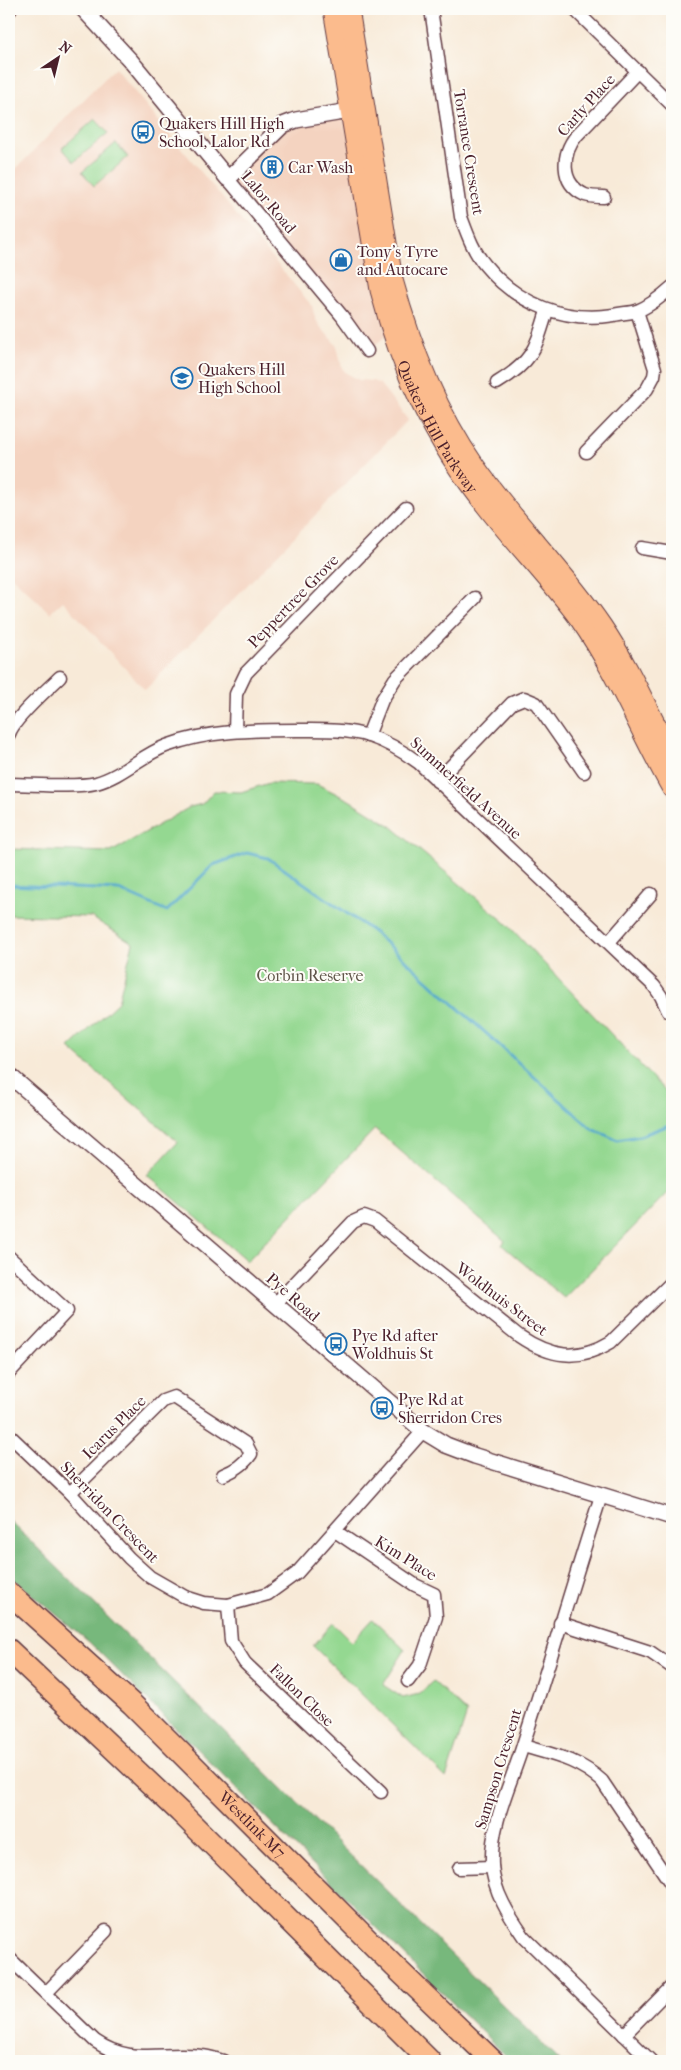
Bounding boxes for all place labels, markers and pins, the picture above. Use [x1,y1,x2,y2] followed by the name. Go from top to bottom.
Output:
[159,114,284,151] place label: Quakers Hill High School, Lalor Rd
[131,120,155,144] bus stop icon: Quakers Hill High School, Lalor Rd
[260,155,284,179] building icon: Car Wash
[288,158,353,177] place label: Car Wash
[357,242,448,279] place label: Tony's Tyre and Autocare
[329,248,353,272] shop icon: Tony's Tyre and Autocare
[198,360,286,397] place label: Quakers Hill High School
[170,366,194,390] school or university icon: Quakers Hill High School
[351,1326,438,1363] place label: Pye Rd after Woldhuis St
[324,1332,348,1356] bus stop icon: Pye Rd after Woldhuis St
[398,1390,502,1427] place label: Pye Rd at Sherridon Cres
[370,1396,394,1420] bus stop icon: Pye Rd at Sherridon Cres

